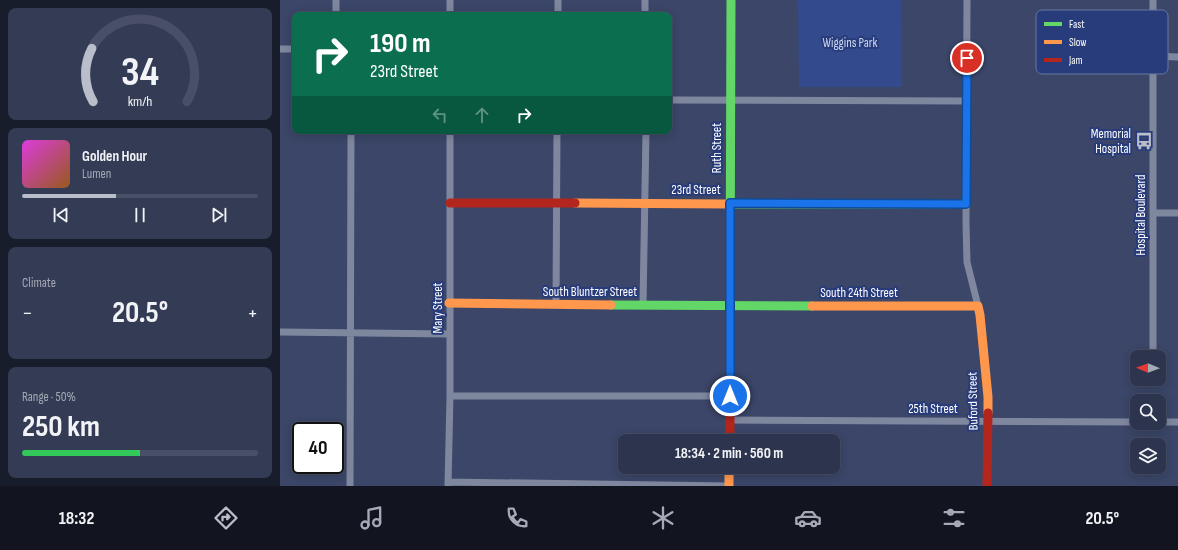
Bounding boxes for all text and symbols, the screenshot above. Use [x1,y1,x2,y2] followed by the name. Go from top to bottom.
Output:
[1036,10,1168,74] legend
[1069,18,1085,31] text: Fast
[370,27,431,60] text: 190 m
[304,28,356,80] icon: right
[823,35,878,51] park label: Wiggins Park
[1069,36,1086,49] text: Slow
[950,41,984,75] pin
[956,47,978,69] icon: arrive
[121,48,159,97] text: 34
[1068,54,1083,67] text: Jam
[370,61,438,82] text: 23rd Street
[128,92,152,109] text: km/h
[429,104,451,126] icon: left
[471,104,493,126] icon: ahead
[513,104,535,126] icon: right
[709,123,725,173] street label: Ruth Street
[1091,126,1131,157] place label: Memorial Hospital
[1134,131,1154,151] bus stop icon: Memorial Hospital
[82,147,147,166] text: Golden Hour
[82,166,111,182] text: Lumen
[1133,175,1149,255] street label: Hospital Boulevard
[671,182,721,198] street label: 23rd Street
[50,204,72,226] icon: previous
[129,204,151,226] icon: pause
[208,204,230,226] icon: next
[22,275,56,291] text: Climate
[430,282,446,334] street label: Mary Street
[543,284,637,300] street label: South Bluntzer Street
[820,285,898,301] street label: South 24th Street
[112,295,168,331] text: 20.5°
[22,300,33,327] text: −
[247,300,258,327] text: +
[1130,350,1166,386] north arrow
[1130,350,1166,474] map controls
[964,372,982,430] street label: Buford Street
[709,375,751,417] position arrow
[22,389,76,405] text: Range · 50%
[1130,394,1166,430] button: search
[908,401,958,417] street label: 25th Street
[22,409,100,445] text: 250 km
[292,422,344,474] speed limit sign: 40
[1130,438,1166,474] button: layers
[675,444,783,463] text: 18:34 · 2 min · 560 m
[212,504,240,532] icon: directions
[358,504,386,532] icon: music
[503,504,531,532] icon: phone
[649,504,677,532] icon: climate
[794,504,822,532] icon: car
[940,504,968,532] icon: filters
[59,508,94,529] text: 18:32
[1085,508,1119,529] text: 20.5°

